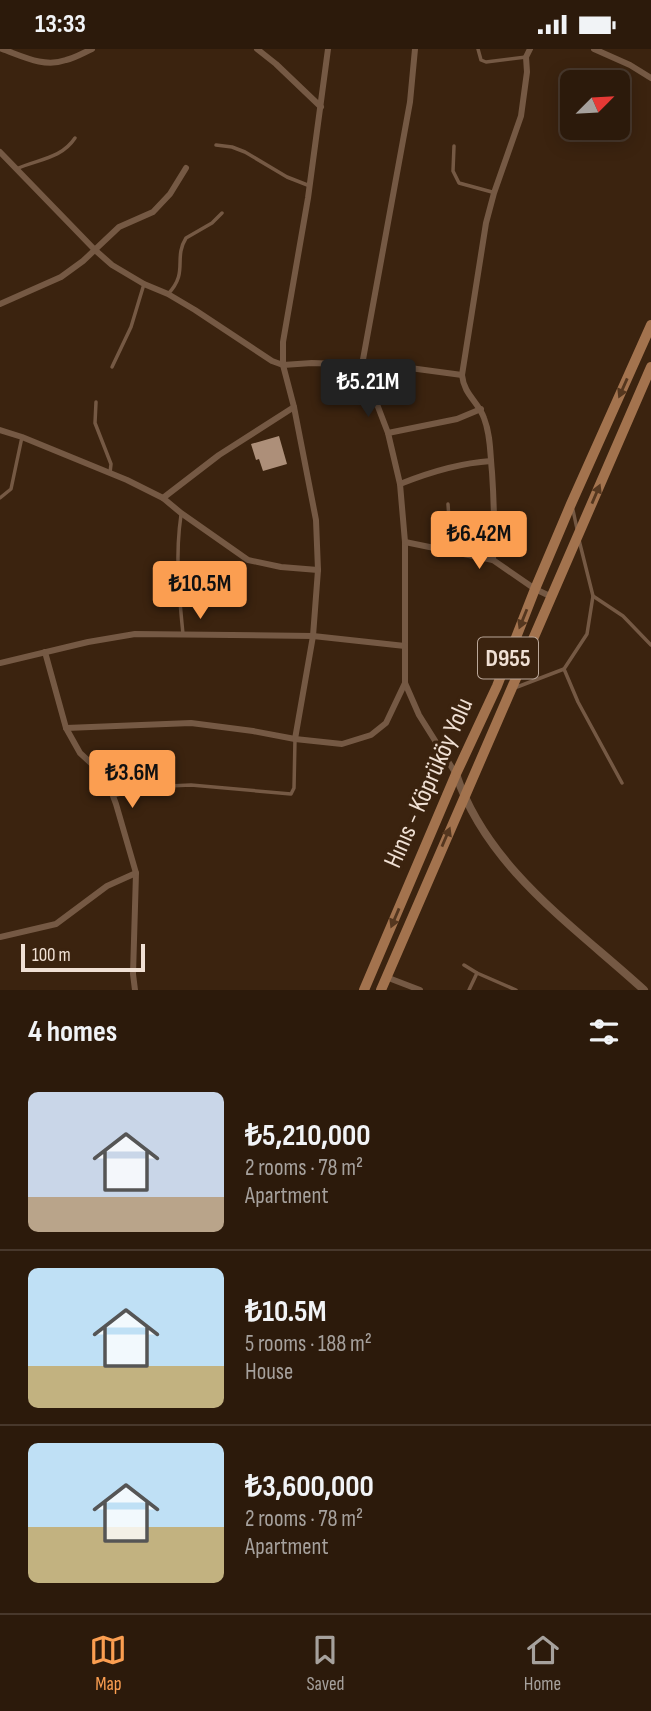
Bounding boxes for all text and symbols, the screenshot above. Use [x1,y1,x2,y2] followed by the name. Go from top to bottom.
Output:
[35,9,86,40] text: 13:33
[560,70,630,140] north arrow
[560,70,630,140] map controls
[311,359,425,419] pin: ₺5.21M
[337,368,399,396] text: ₺5.21M
[617,377,628,398] one-way arrow
[591,483,602,504] one-way arrow
[422,511,536,571] pin: ₺6.42M
[447,520,511,548] text: ₺6.42M
[143,561,257,621] pin: ₺10.5M
[169,570,231,598] text: ₺10.5M
[518,608,529,629] one-way arrow
[478,637,538,679] road number: D955
[378,693,480,873] street label: Hınıs - Köprüköy Yolu
[83,751,181,810] pin: ₺3.6M
[105,759,159,787] text: ₺3.6M
[440,826,451,847] one-way arrow
[389,908,401,928] one-way arrow
[21,941,145,973] scale bar
[32,944,71,967] text: 100 m
[585,1013,623,1051] icon: filters
[28,1014,117,1050] text: 4 homes
[245,1118,371,1154] text: ₺5,210,000
[84,1120,168,1204] icon: home
[245,1154,363,1182] text: 2 rooms · 78 m²
[245,1182,329,1210] text: Apartment
[245,1294,326,1330] text: ₺10.5M
[84,1296,168,1380] icon: home
[245,1330,372,1358] text: 5 rooms · 188 m²
[245,1358,293,1386] text: House
[245,1469,374,1505] text: ₺3,600,000
[84,1471,168,1555] icon: home
[245,1505,363,1533] text: 2 rooms · 78 m²
[245,1533,329,1561] text: Apartment
[89,1631,127,1696] tab: Map
[306,1631,345,1696] tab: Saved
[524,1631,562,1696] tab: Home

